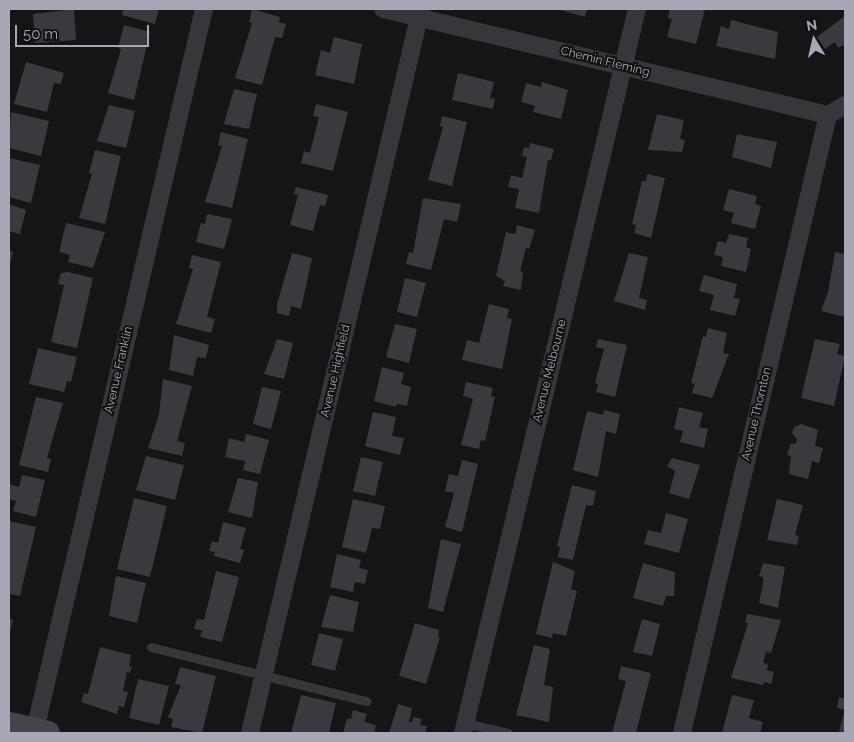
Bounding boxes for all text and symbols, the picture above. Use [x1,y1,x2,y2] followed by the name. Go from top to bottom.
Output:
[18,15,151,47] scale bar
[789,15,839,65] north arrow
[805,16,818,34] text: N
[23,25,58,43] text: 50 m
[559,44,651,80] street label: Chemin Fleming
[530,318,570,424] street label: Avenue Melbourne
[318,323,354,419] street label: Avenue Highfield
[102,325,136,415] street label: Avenue Franklin
[739,366,775,462] street label: Avenue Thornton

